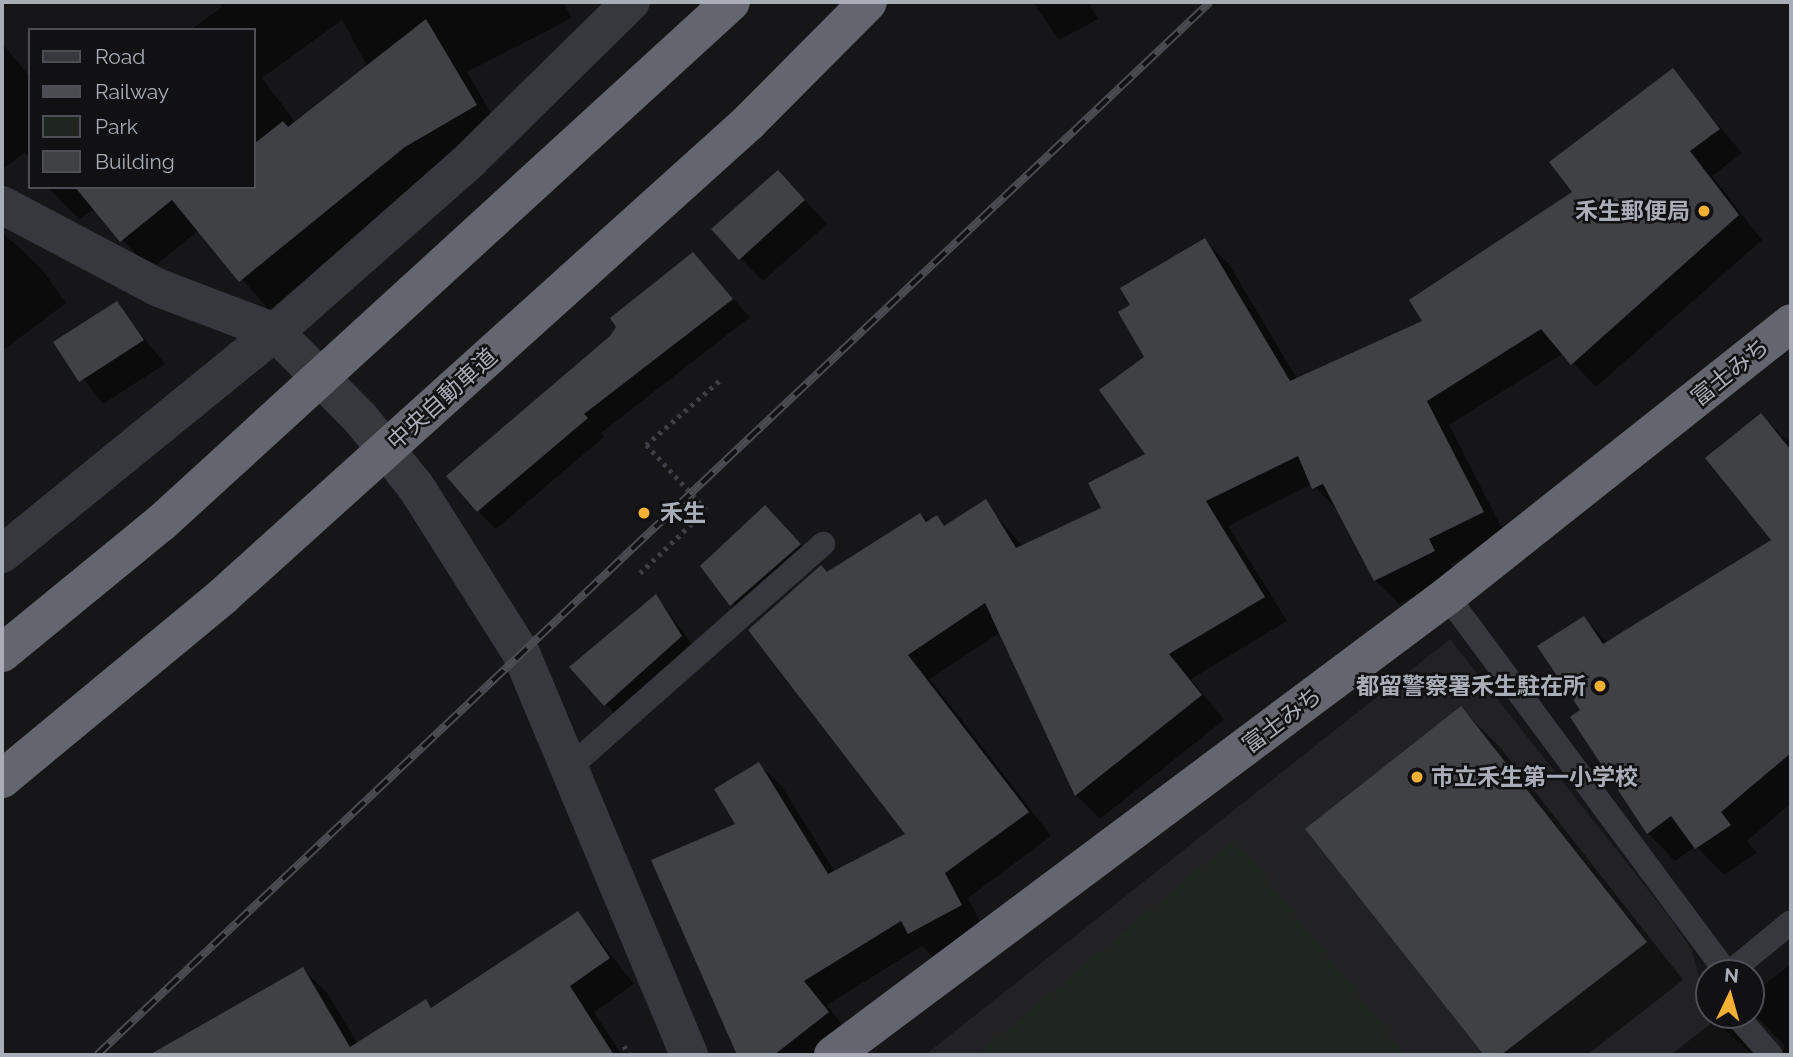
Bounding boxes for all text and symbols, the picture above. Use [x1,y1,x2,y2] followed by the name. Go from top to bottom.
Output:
[28,28,256,189] legend
[95,44,145,69] text: Road
[95,79,169,104] text: Railway
[95,114,138,139] text: Park
[95,149,175,174] text: Building
[1575,197,1690,225] place label: 禾生郵便局
[1696,203,1712,219] marker: 禾生郵便局
[1686,332,1774,412] street label: 富士みち
[381,343,503,455] street label: 中央自動車道
[660,499,706,527] place label: 禾生
[634,503,654,523] marker: 禾生
[1356,672,1586,700] place label: 都留警察署禾生駐在所
[1592,678,1608,694] marker: 都留警察署禾生駐在所
[1237,681,1327,759] street label: 富士みち
[1431,763,1638,791] place label: 市立禾生第一小学校
[1409,769,1425,785] marker: 市立禾生第一小学校
[1695,959,1765,1029] north arrow
[1723,963,1740,987] text: N

